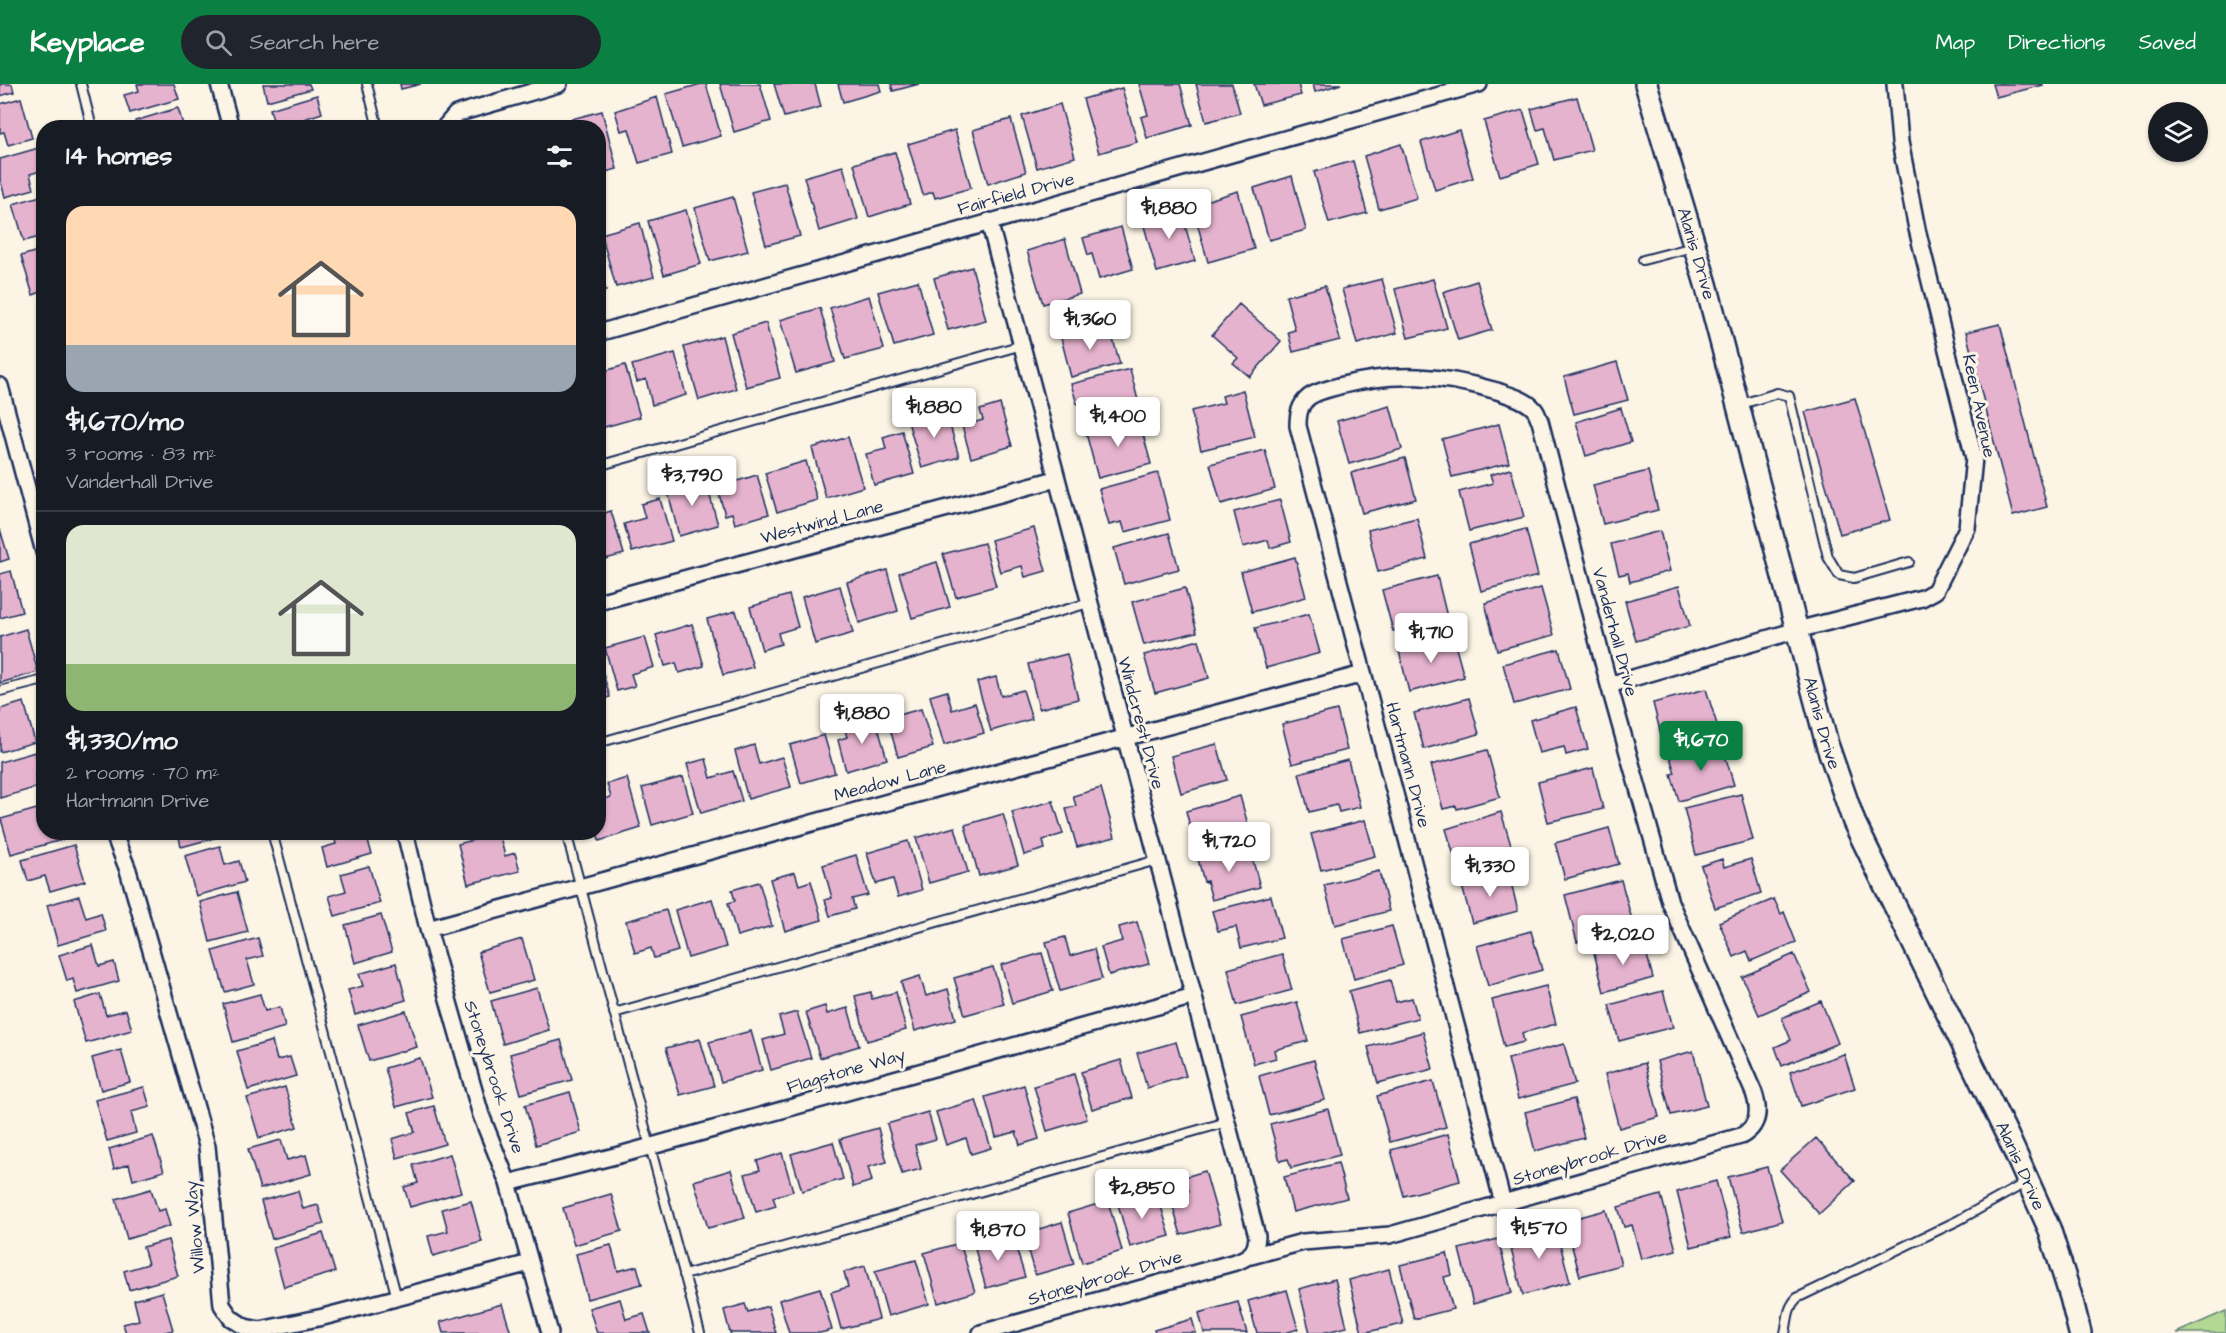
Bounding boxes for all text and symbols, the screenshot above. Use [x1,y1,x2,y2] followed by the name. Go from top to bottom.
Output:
[181,15,601,69] search box
[30,23,145,62] text: Keyplace
[202,26,235,59] icon: search
[250,27,379,58] text: Search here
[1935,28,1975,57] text: Map
[2008,28,2106,57] text: Directions
[2139,28,2196,57] text: Saved
[2148,102,2208,162] map controls
[2148,102,2208,162] button: layers
[66,138,172,174] text: 14 homes
[543,140,576,173] icon: filters
[955,166,1077,222] street label: Fairfield Drive
[1120,189,1218,240] pin: $1,880
[1141,194,1197,222] text: $1,880
[1671,204,1722,303] street label: Alanis Drive
[267,245,375,353] icon: home
[1041,300,1139,351] pin: $1,360
[1064,305,1116,333] text: $1,360
[1956,352,2002,460] street label: Keen Avenue
[885,388,983,439] pin: $1,880
[906,393,962,421] text: $1,880
[1069,397,1167,448] pin: $1,400
[1090,402,1146,430] text: $1,400
[66,404,184,440] text: $1,670/mo
[66,440,216,468] text: 3 rooms · 83 m²
[643,456,741,507] pin: $3,790
[661,461,723,489] text: $3,790
[66,468,213,496] text: Vanderhall Drive
[758,494,886,550] street label: Westwind Lane
[267,564,375,672] icon: home
[1586,565,1644,700] street label: Vanderhall Drive
[1382,613,1480,664] pin: $1,710
[1409,618,1453,646] text: $1,710
[1111,654,1171,792] street label: Windcrest Drive
[1797,674,1847,773] street label: Alanis Drive
[813,694,911,745] pin: $1,880
[834,699,890,727] text: $1,880
[1379,699,1437,831] street label: Hartmann Drive
[1652,721,1750,772] pin: $1,670
[66,723,178,759] text: $1,330/mo
[1674,726,1728,754] text: $1,670
[831,754,949,808] street label: Meadow Lane
[66,759,219,787] text: 2 rooms · 70 m²
[66,787,209,815] text: Hartmann Drive
[1180,822,1278,873] pin: $1,720
[1202,827,1256,855] text: $1,720
[1441,847,1539,898] pin: $1,330
[1465,852,1515,880] text: $1,330
[1574,915,1672,966] pin: $2,020
[1592,920,1654,948] text: $2,020
[457,997,531,1157] street label: Stoneybrook Drive
[784,1042,909,1101] street label: Flagstone Way
[1990,1117,2052,1214] street label: Alanis Drive
[1510,1124,1671,1193] street label: Stoneybrook Drive
[1093,1169,1191,1220] pin: $2,850
[1109,1174,1175,1202] text: $2,850
[178,1179,213,1274] street label: Willow Way
[1490,1209,1588,1260] pin: $1,570
[949,1211,1047,1262] pin: $1,870
[1511,1214,1567,1242] text: $1,570
[970,1216,1026,1244] text: $1,870
[1025,1244,1186,1313] street label: Stoneybrook Drive

